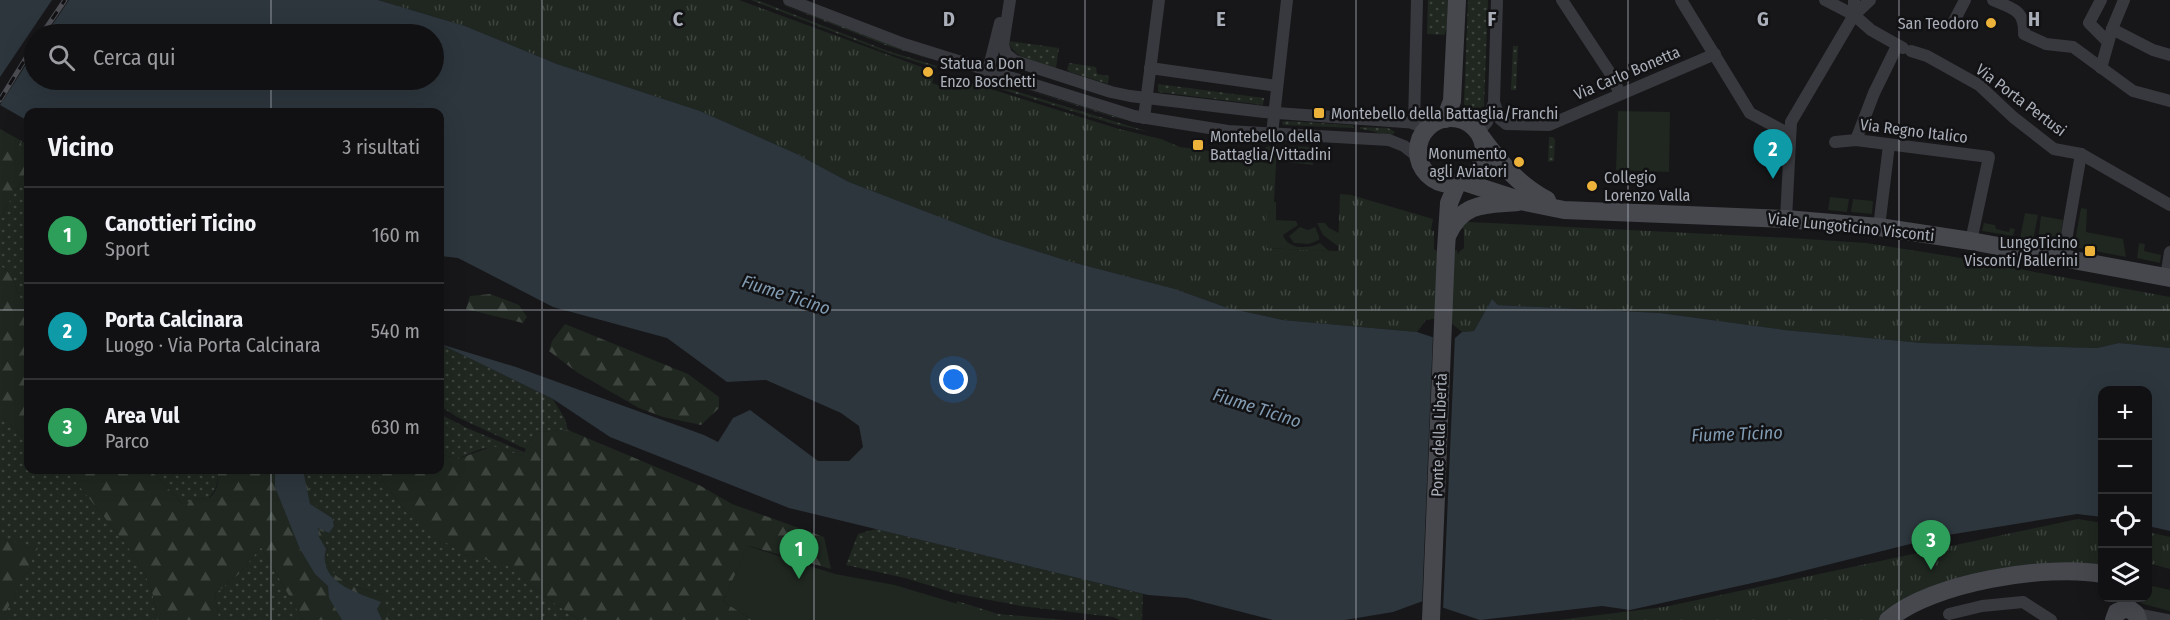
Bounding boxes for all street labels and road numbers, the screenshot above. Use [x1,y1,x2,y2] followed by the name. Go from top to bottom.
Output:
[1571,42,1683,104] street label: Via Carlo Bonetta
[1972,60,2070,140] street label: Via Porta Pertusi
[1859,115,1969,147] street label: Via Regno Italico
[1767,209,1935,245] street label: Viale Lungoticino Visconti
[1427,373,1451,497] street label: Ponte della Libertà

